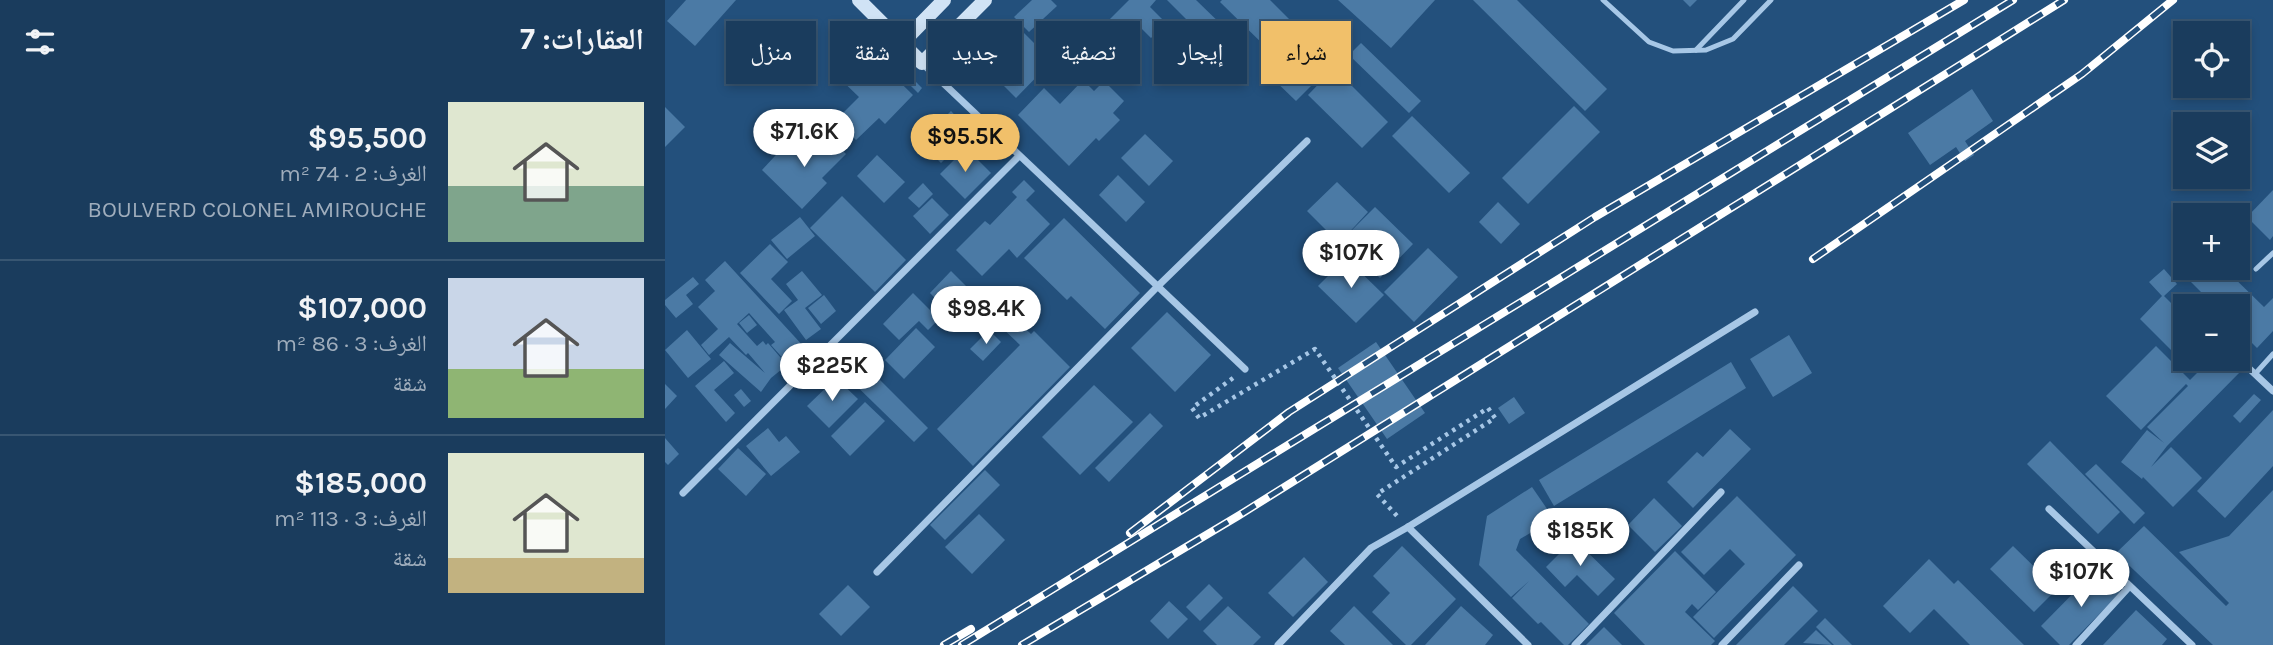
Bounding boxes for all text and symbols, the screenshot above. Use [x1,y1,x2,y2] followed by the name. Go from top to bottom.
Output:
[520,21,644,57] text: العقارات: 7
[726,21,816,84] chip: منزل
[830,21,914,84] chip: شقة
[928,21,1022,84] chip: جديد
[1036,21,1140,84] chip: تصفية
[1154,21,1247,84] chip: إيجار
[1261,21,1351,84] chip: شراء
[2173,21,2250,371] map controls
[2173,21,2250,98] button: locate
[21,23,59,61] icon: filters
[747,110,861,169] pin: $71.6K
[2173,112,2250,189] button: layers
[908,114,1022,174] pin: $95.5K
[769,118,839,145] text: $71.6K
[308,120,427,156] text: $95,500
[927,123,1003,150] text: $95.5K
[504,130,588,214] icon: home
[279,160,427,187] text: الغرف: 2 · 74 m²
[88,196,427,223] text: BOULVERD COLONEL AMIROUCHE
[2173,203,2250,280] button: +
[1302,230,1400,290] pin: $107K
[1318,239,1384,266] text: $107K
[929,286,1043,346] pin: $98.4K
[297,290,427,326] text: $107,000
[2173,294,2250,371] button: −
[947,295,1025,322] text: $98.4K
[504,306,588,390] icon: home
[275,330,427,357] text: الغرف: 3 · 86 m²
[783,344,881,403] pin: $225K
[796,352,868,379] text: $225K
[393,370,427,397] text: شقة
[294,465,427,501] text: $185,000
[504,481,588,565] icon: home
[274,505,427,532] text: الغرف: 3 · 113 m²
[1531,508,1629,568] pin: $185K
[1546,517,1614,544] text: $185K
[393,545,427,572] text: شقة
[2032,550,2130,609] pin: $107K
[2048,558,2114,585] text: $107K

